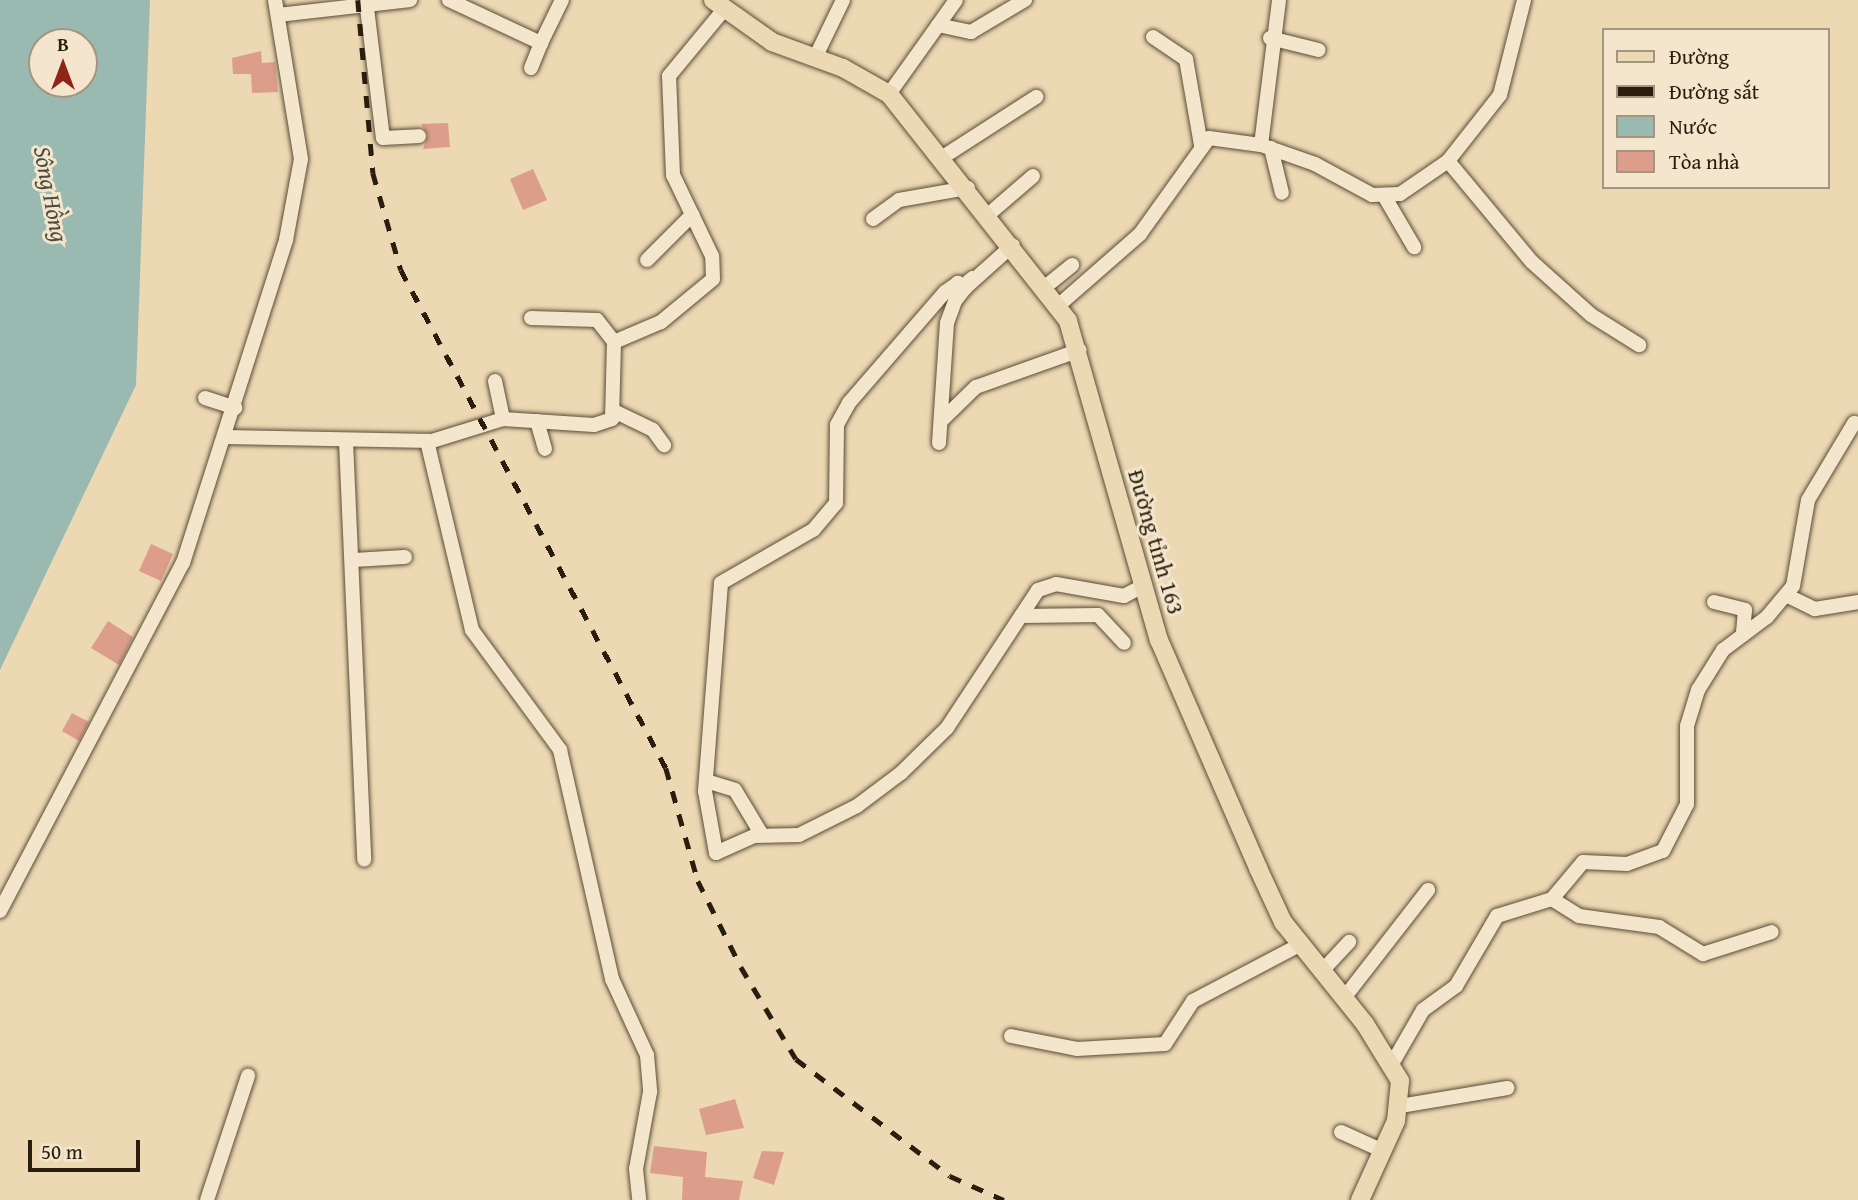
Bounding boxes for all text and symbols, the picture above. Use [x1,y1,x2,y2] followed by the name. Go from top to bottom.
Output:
[28,28,98,98] north arrow
[1602,28,1830,189] legend
[57,30,69,58] text: B
[1669,41,1729,72] text: Đường
[1669,76,1759,107] text: Đường sắt
[1669,111,1717,142] text: Nước
[28,144,74,244] water label: Sông Hồng
[1669,146,1740,177] text: Tòa nhà
[1122,466,1190,618] street label: Đường tỉnh 163
[32,1126,144,1170] scale bar
[41,1136,83,1167] text: 50 m

